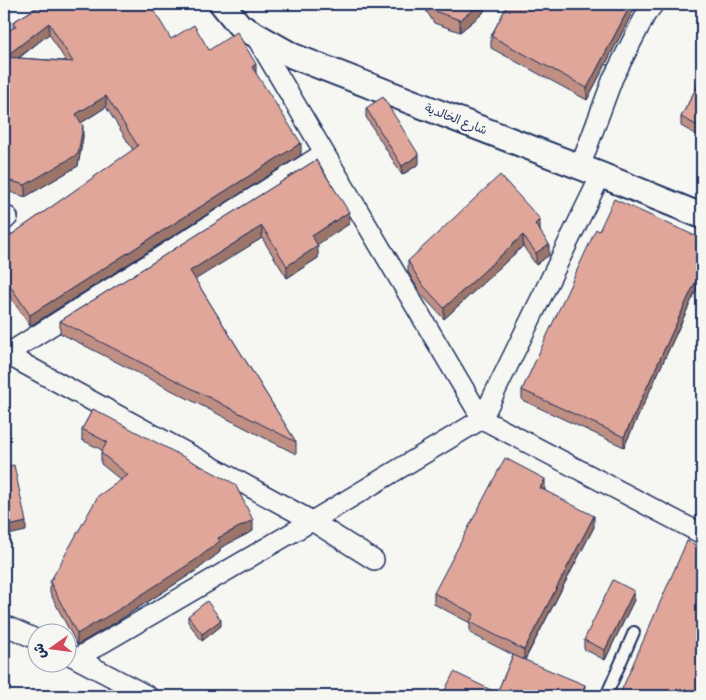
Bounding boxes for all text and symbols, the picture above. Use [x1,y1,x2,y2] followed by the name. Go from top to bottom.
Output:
[422,101,489,139] street label: شارع الخالدية
[28,622,78,672] north arrow
[30,641,50,661] text: ش

